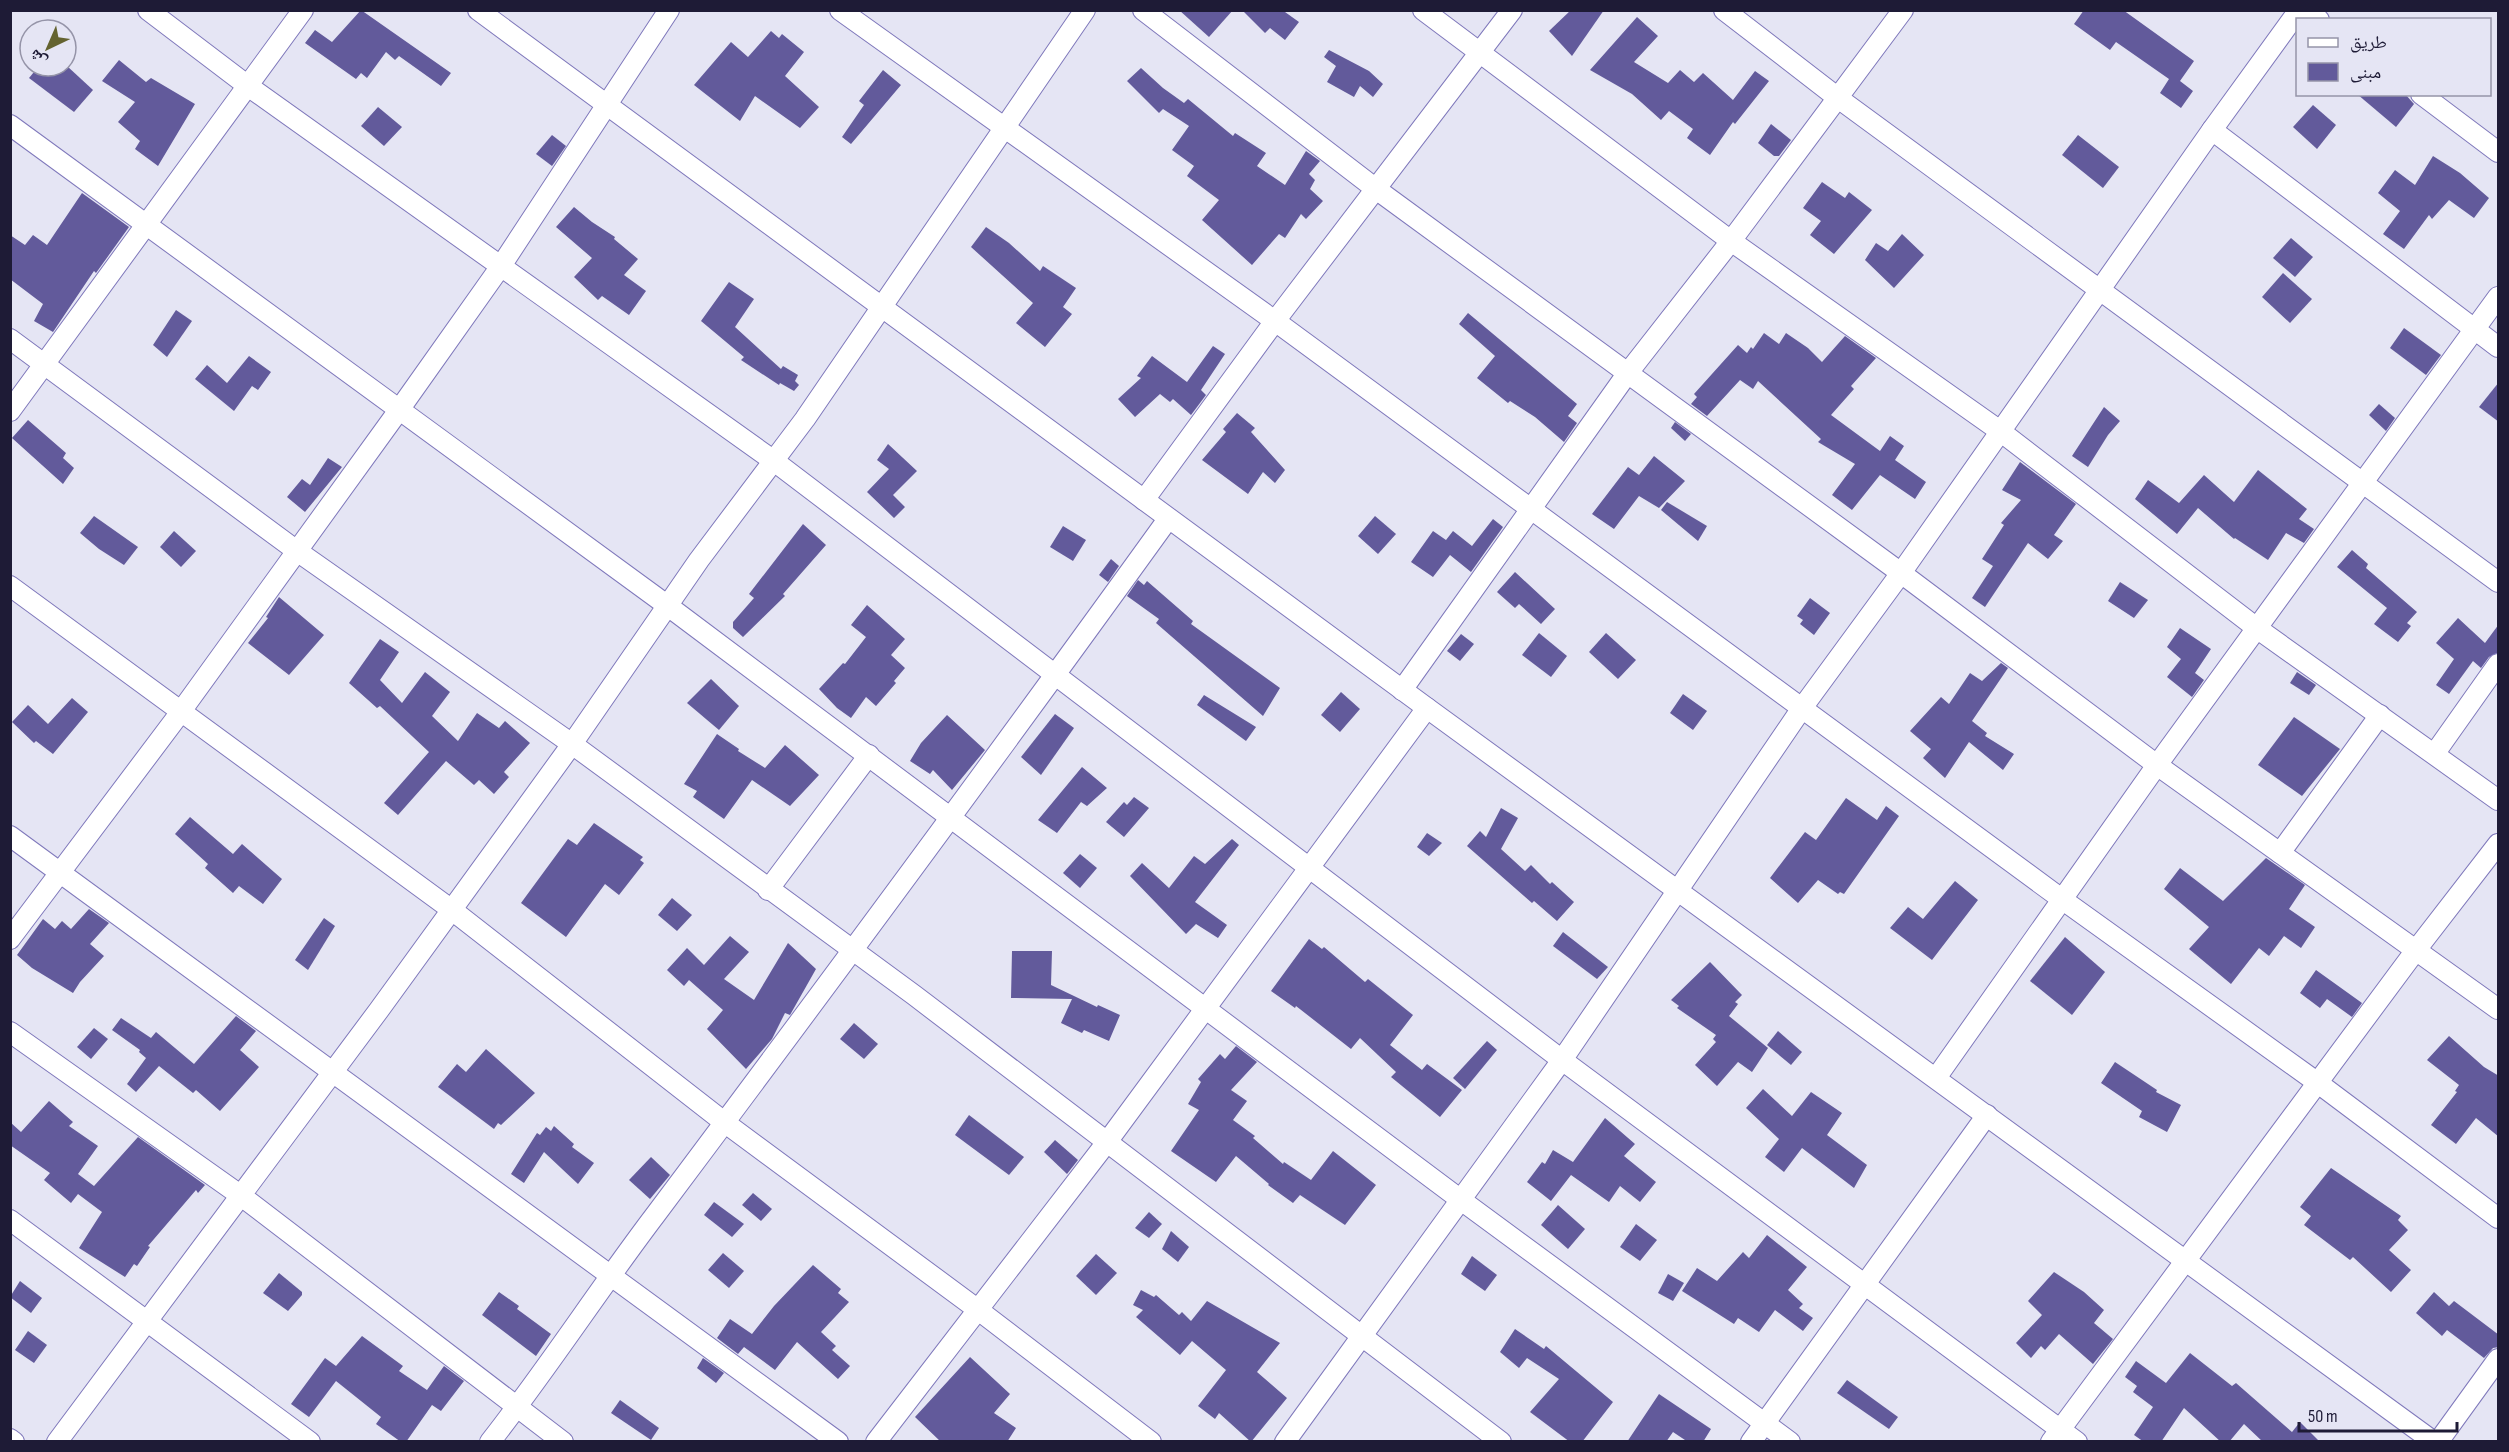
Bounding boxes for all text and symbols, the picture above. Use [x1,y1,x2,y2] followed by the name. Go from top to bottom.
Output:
[18,18,78,78] north arrow
[2296,18,2491,96] legend
[2350,32,2387,53] text: طريق
[26,45,51,70] text: ش
[2350,62,2381,83] text: مبنى
[2299,1395,2456,1433] scale bar
[2308,1406,2338,1427] text: 50 m

